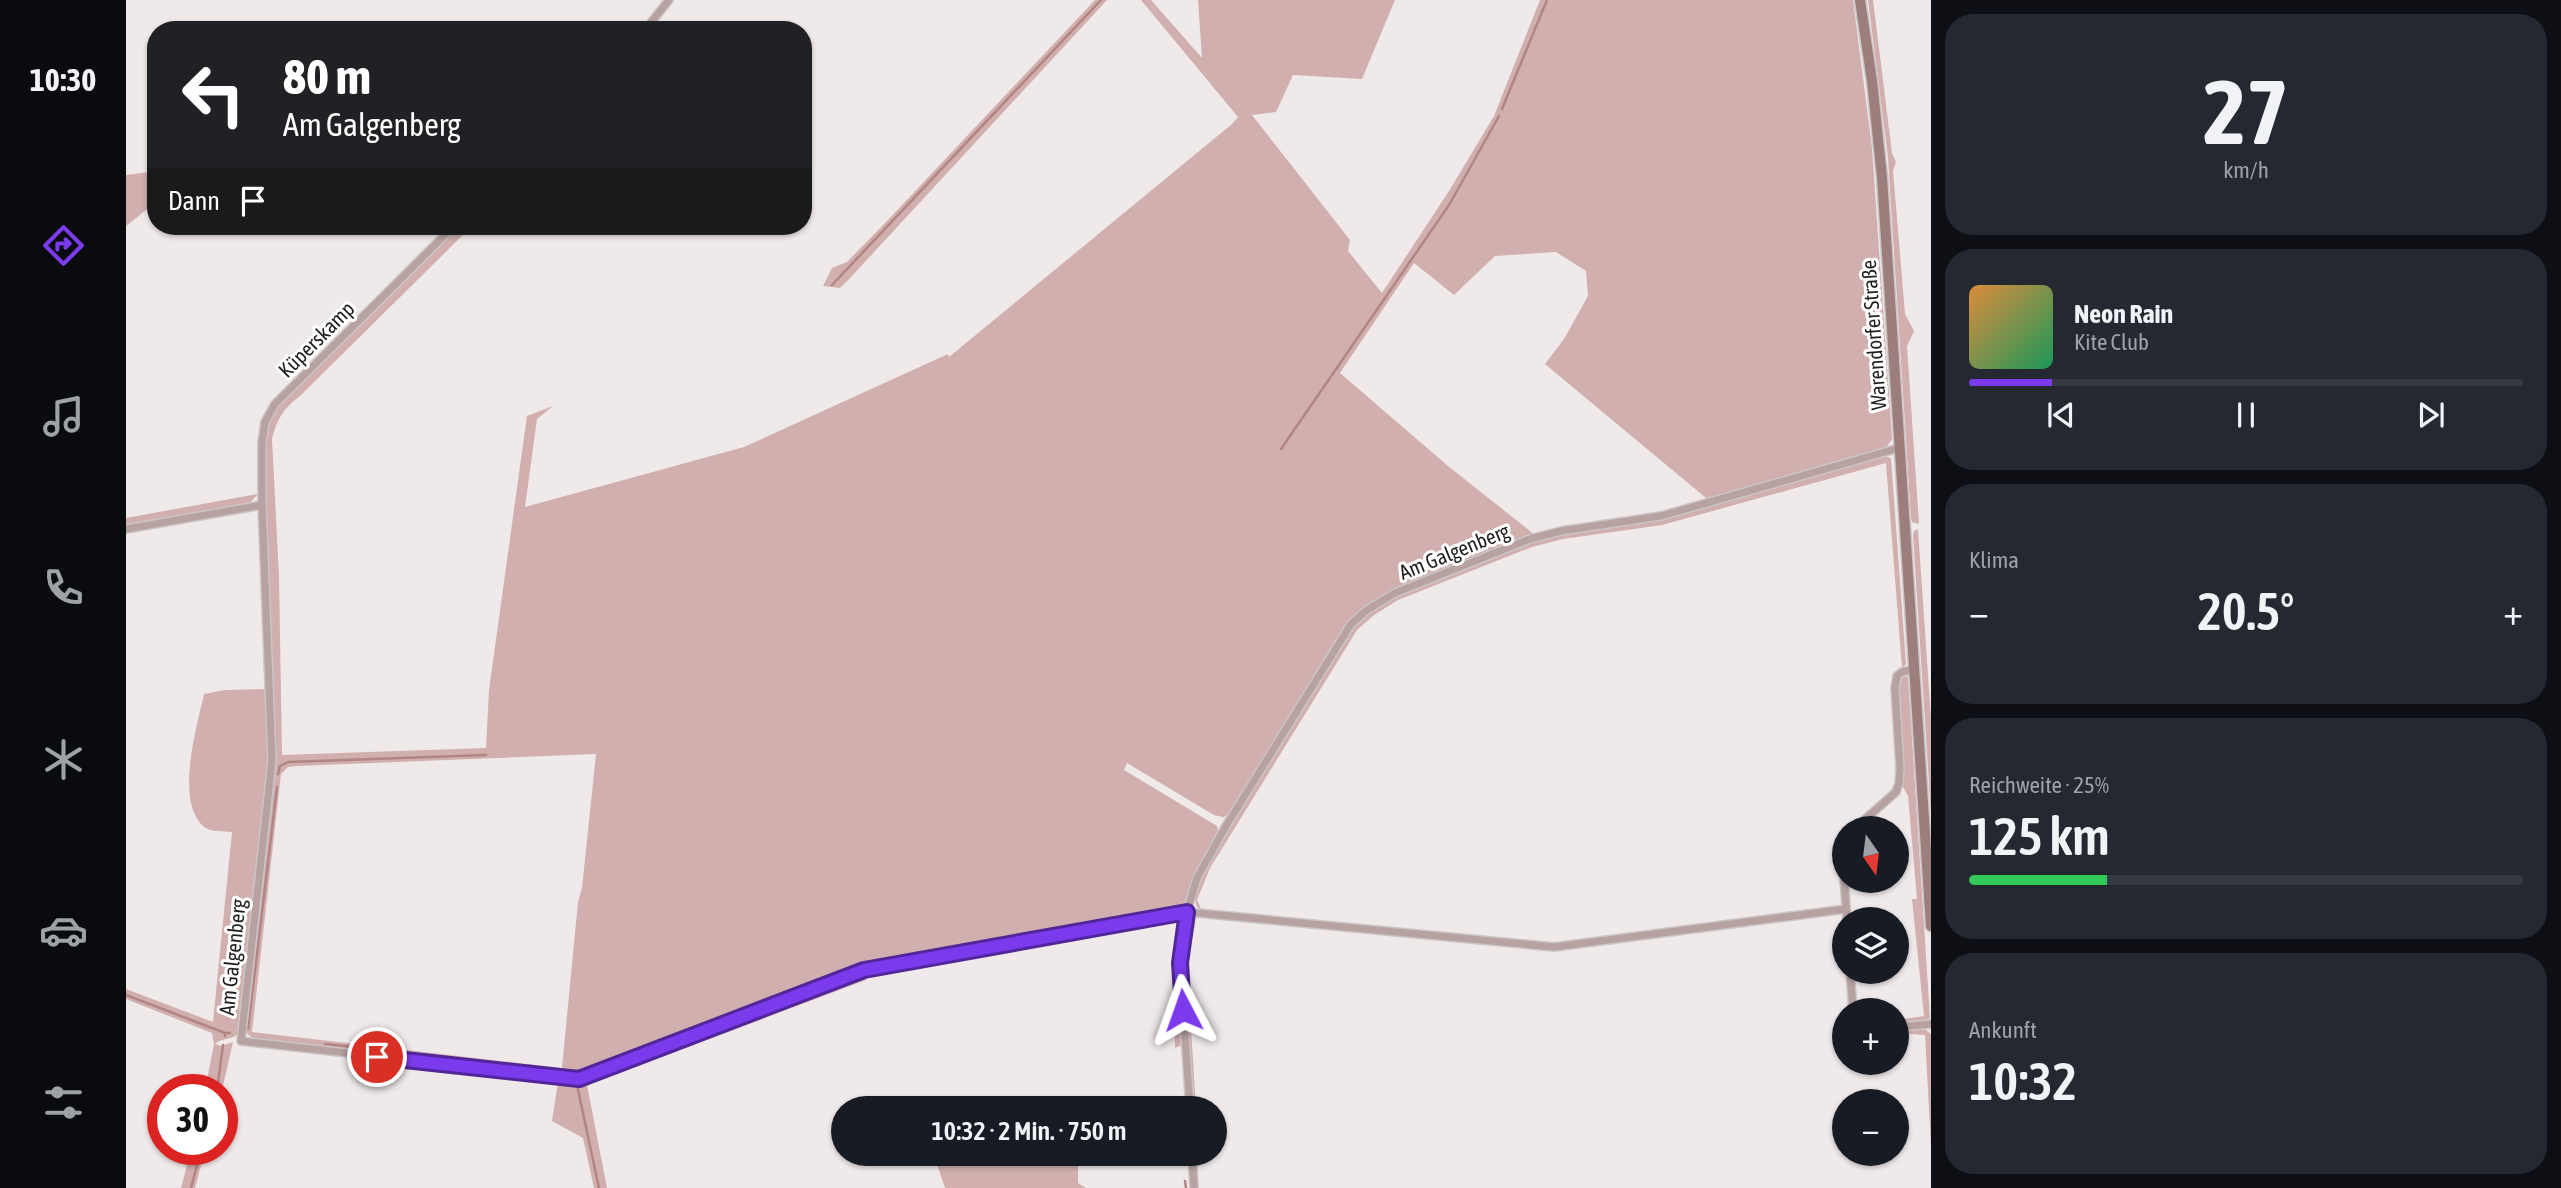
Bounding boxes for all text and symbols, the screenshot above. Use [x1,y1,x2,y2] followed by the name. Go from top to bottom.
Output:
[283,48,371,104] text: 80 m
[168,49,259,140] icon: left
[2203,59,2289,163] text: 27
[30,61,96,98] text: 10:30
[283,106,461,143] text: Am Galgenberg
[2223,157,2269,183] text: km/h
[234,182,272,220] icon: arrive
[168,186,220,216] text: Dann
[39,221,88,270] icon: directions
[1856,259,1890,411] street label: Warendorfer Straße
[273,296,359,382] street label: Küperskamp
[2074,299,2173,329] text: Neon Rain
[2074,329,2149,355] text: Kite Club
[39,392,88,441] icon: music
[2042,396,2080,434] icon: previous
[2227,396,2265,434] icon: pause
[2412,396,2450,434] icon: next
[1395,518,1513,584] street label: Am Galgenberg
[1969,547,2019,573] text: Klima
[39,563,88,612] icon: phone
[2198,581,2294,641] text: 20.5°
[1969,590,1989,633] text: −
[2503,590,2523,633] text: +
[39,735,88,784] icon: climate
[1969,772,2109,798] text: Reichweite · 25%
[1969,806,2110,866] text: 125 km
[1832,816,1909,892] north arrow
[1832,816,1909,1166] map controls
[214,898,250,1016] street label: Am Galgenberg
[39,906,88,955] icon: car
[1832,907,1909,984] button: layers
[1146,973,1220,1047] position arrow
[1832,998,1909,1075] button: +
[1969,1017,2037,1043] text: Ankunft
[347,1027,407,1087] pin
[358,1038,396,1076] icon: arrive
[1969,1051,2077,1111] text: 10:32
[147,1074,238,1165] speed limit sign: 30
[39,1078,88,1127] icon: filters
[1832,1089,1909,1166] button: −
[932,1116,1126,1146] text: 10:32 · 2 Min. · 750 m

